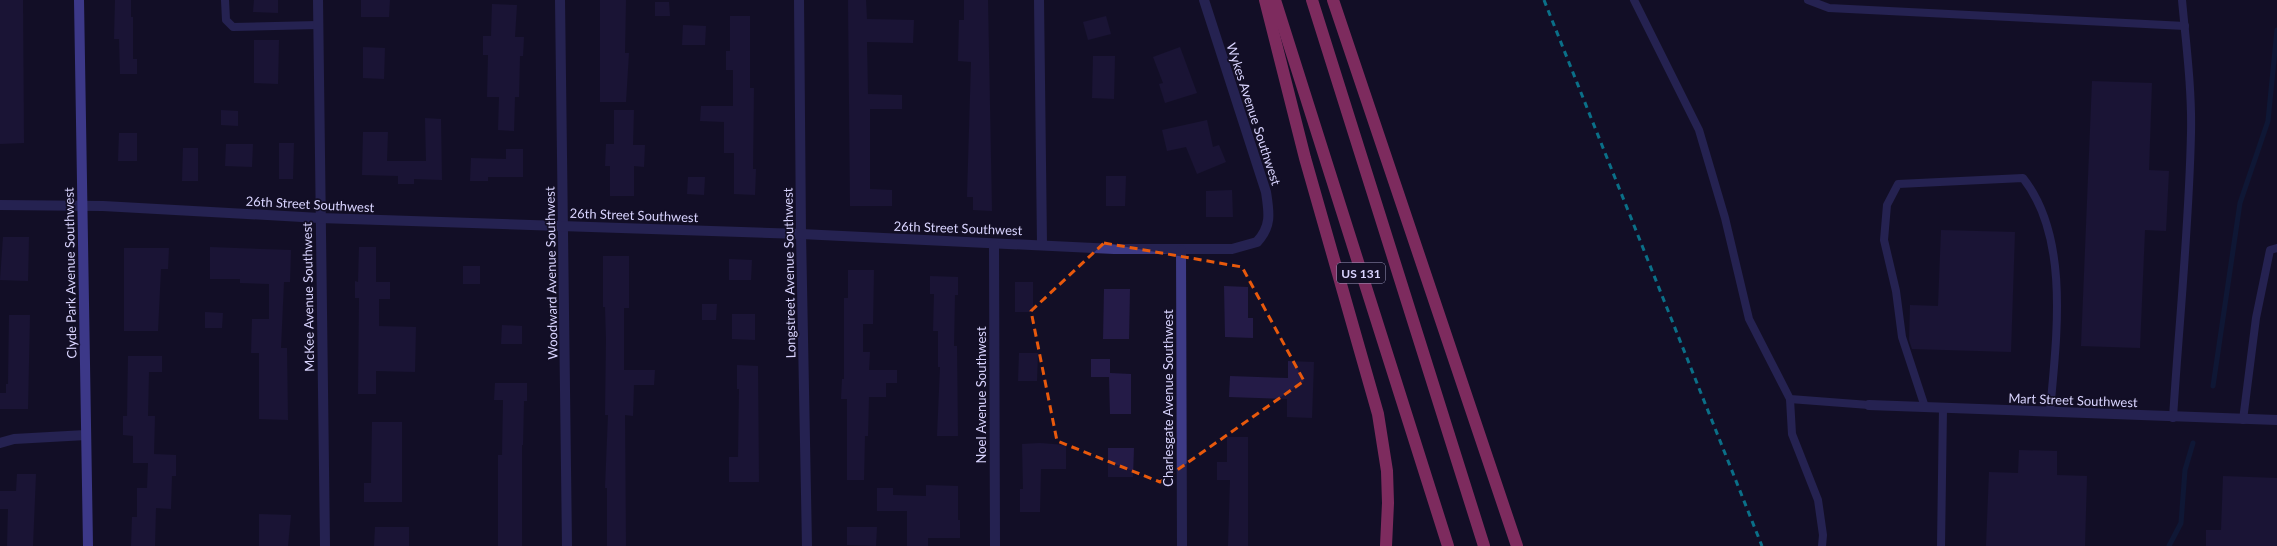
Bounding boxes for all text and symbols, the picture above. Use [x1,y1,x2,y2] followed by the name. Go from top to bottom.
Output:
[1223,41,1285,188] street label: Wykes Avenue Southwest
[541,186,561,360] street label: Woodward Avenue Southwest
[61,187,79,359] street label: Clyde Park Avenue Southwest
[780,187,798,358] street label: Longstreet Avenue Southwest
[245,193,375,215] street label: 26th Street Southwest
[569,205,699,225] street label: 26th Street Southwest
[893,218,1023,238] street label: 26th Street Southwest
[299,222,317,372] street label: McKee Avenue Southwest
[1337,263,1385,283] road number: US 131
[1160,309,1176,487] street label: Charlesgate Avenue Southwest
[973,326,989,464] street label: Noel Avenue Southwest
[2008,390,2138,410] street label: Mart Street Southwest

